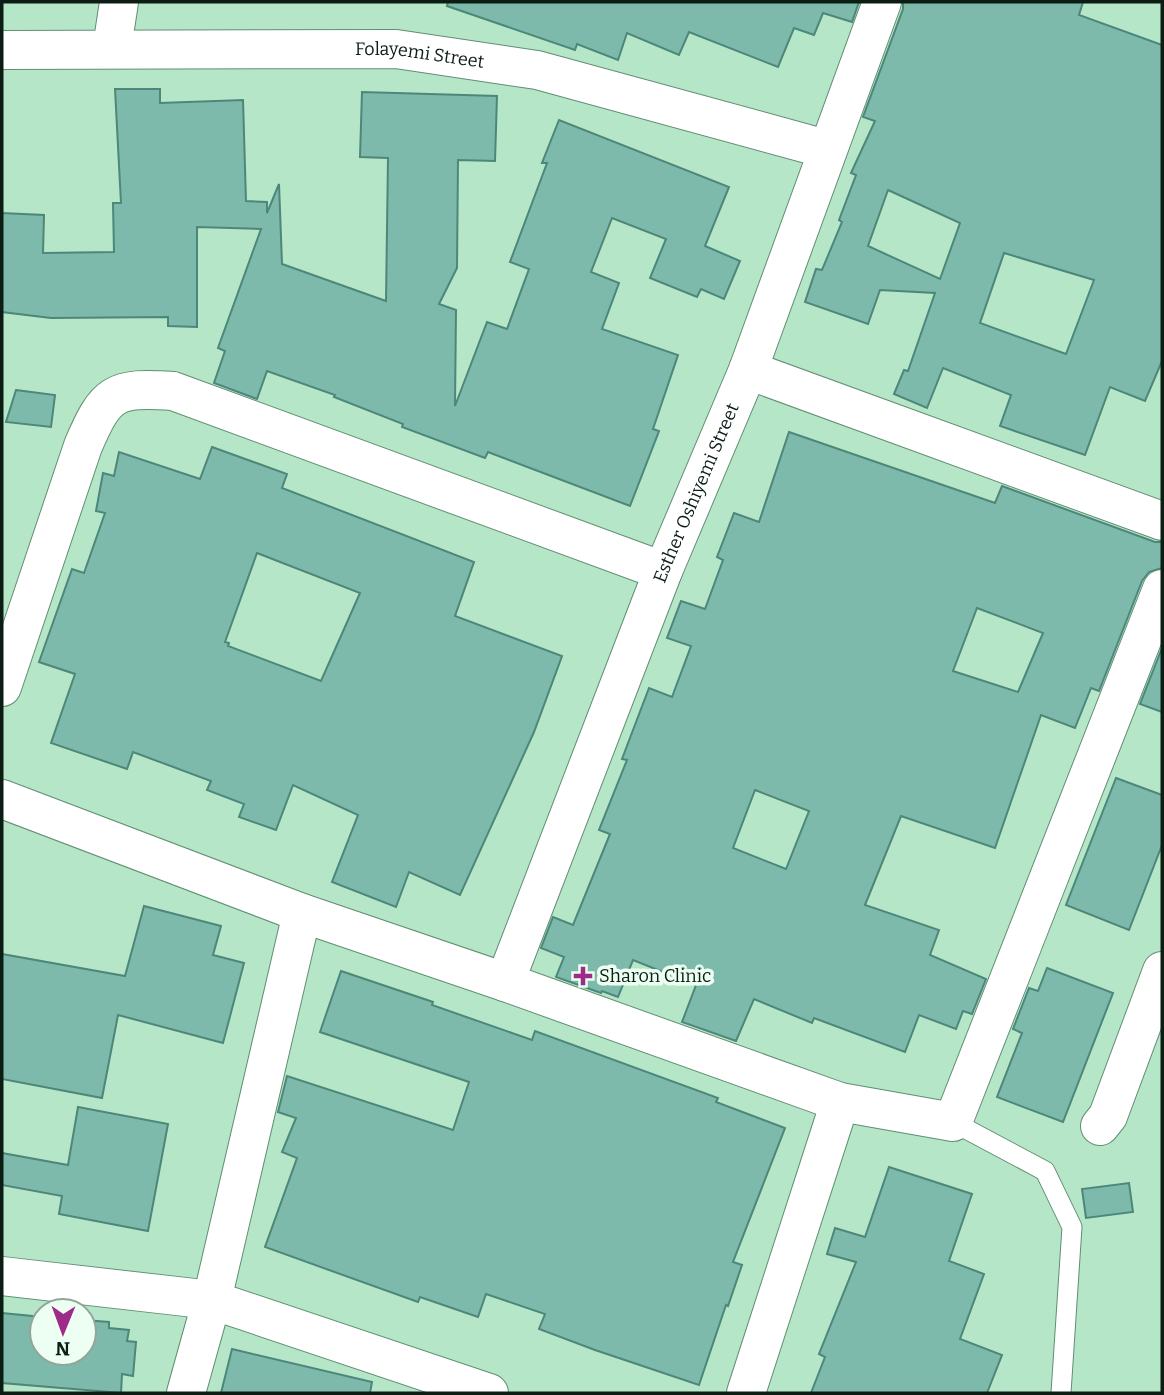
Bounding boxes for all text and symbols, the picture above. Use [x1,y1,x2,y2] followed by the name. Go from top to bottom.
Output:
[355,38,486,73] street label: Folayemi Street
[649,400,744,586] street label: Esther Oshiyemi Street
[599,965,711,987] place label: Sharon Clinic
[573,966,593,986] marker: Sharon Clinic
[28,1297,98,1367] north arrow
[55,1337,70,1360] text: N

